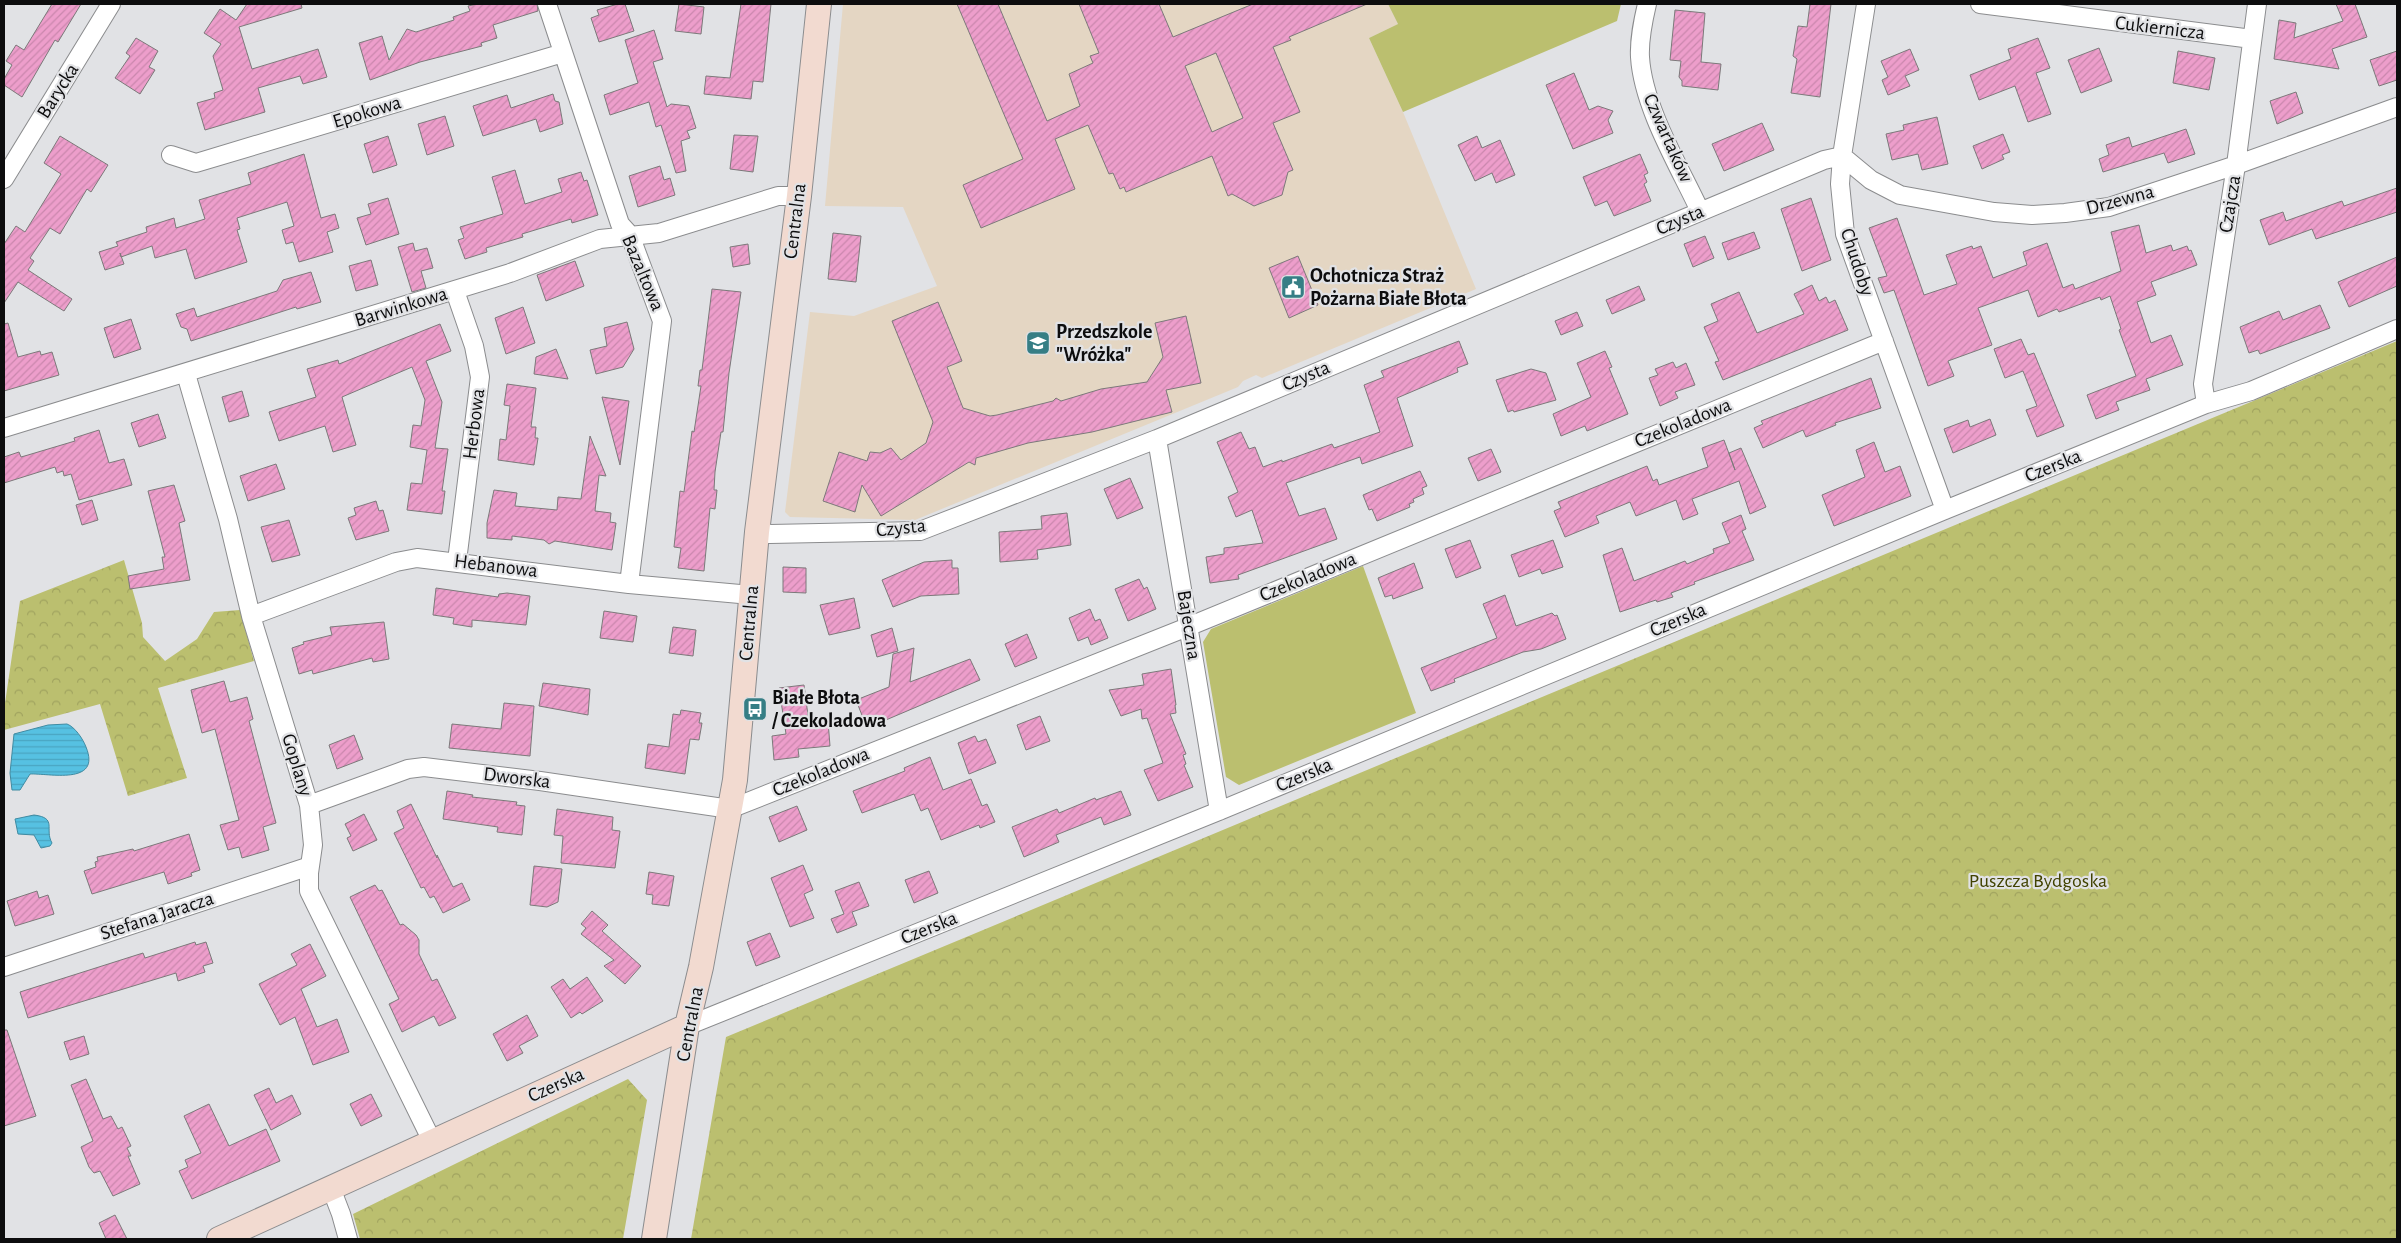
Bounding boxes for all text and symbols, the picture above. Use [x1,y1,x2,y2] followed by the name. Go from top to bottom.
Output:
[2114,13,2206,43] street label: Cukiernicza
[34,60,82,122] street label: Barycka
[1640,91,1697,186] street label: Czwartaków
[330,92,404,132] street label: Epokowa
[2216,174,2244,234] street label: Czajcza
[2084,181,2156,219] street label: Drzewna
[780,182,810,260] street label: Centralna
[1653,201,1707,239] street label: Czysta
[1837,226,1877,299] street label: Chudoby
[618,232,668,314] street label: Bazaltowa
[1310,266,1467,309] place label: Ochotnicza Straż Pożarna Białe Błota
[1280,274,1306,300] public building icon: Ochotnicza Straż Pożarna Białe Błota
[352,283,450,331] street label: Barwinkowa
[1056,322,1153,365] place label: Przedszkole "Wróżka"
[1025,330,1051,356] school or university icon: Przedszkole "Wróżka"
[1279,357,1333,395] street label: Czysta
[460,387,488,461] street label: Herbowa
[1632,395,1734,451] street label: Czekoladowa
[2022,446,2084,486] street label: Czerska
[875,515,927,541] street label: Czysta
[1257,549,1359,605] street label: Czekoladowa
[453,551,539,581] street label: Hebanowa
[736,584,762,662] street label: Centralna
[1174,589,1204,661] street label: Bajeczna
[1647,599,1709,641] street label: Czerska
[771,688,887,731] place label: Białe Błota / Czekoladowa
[742,696,768,722] bus stop icon: Białe Błota / Czekoladowa
[278,731,316,799] street label: Goplany
[770,744,872,800] street label: Czekoladowa
[1273,754,1335,796] street label: Czerska
[482,764,552,792] street label: Dworska
[1969,871,2107,891] park label: Puszcza Bydgoska
[98,888,216,944] street label: Stefana Jaracza
[898,908,960,948] street label: Czerska
[673,985,707,1063] street label: Centralna
[525,1064,587,1106] street label: Czerska

